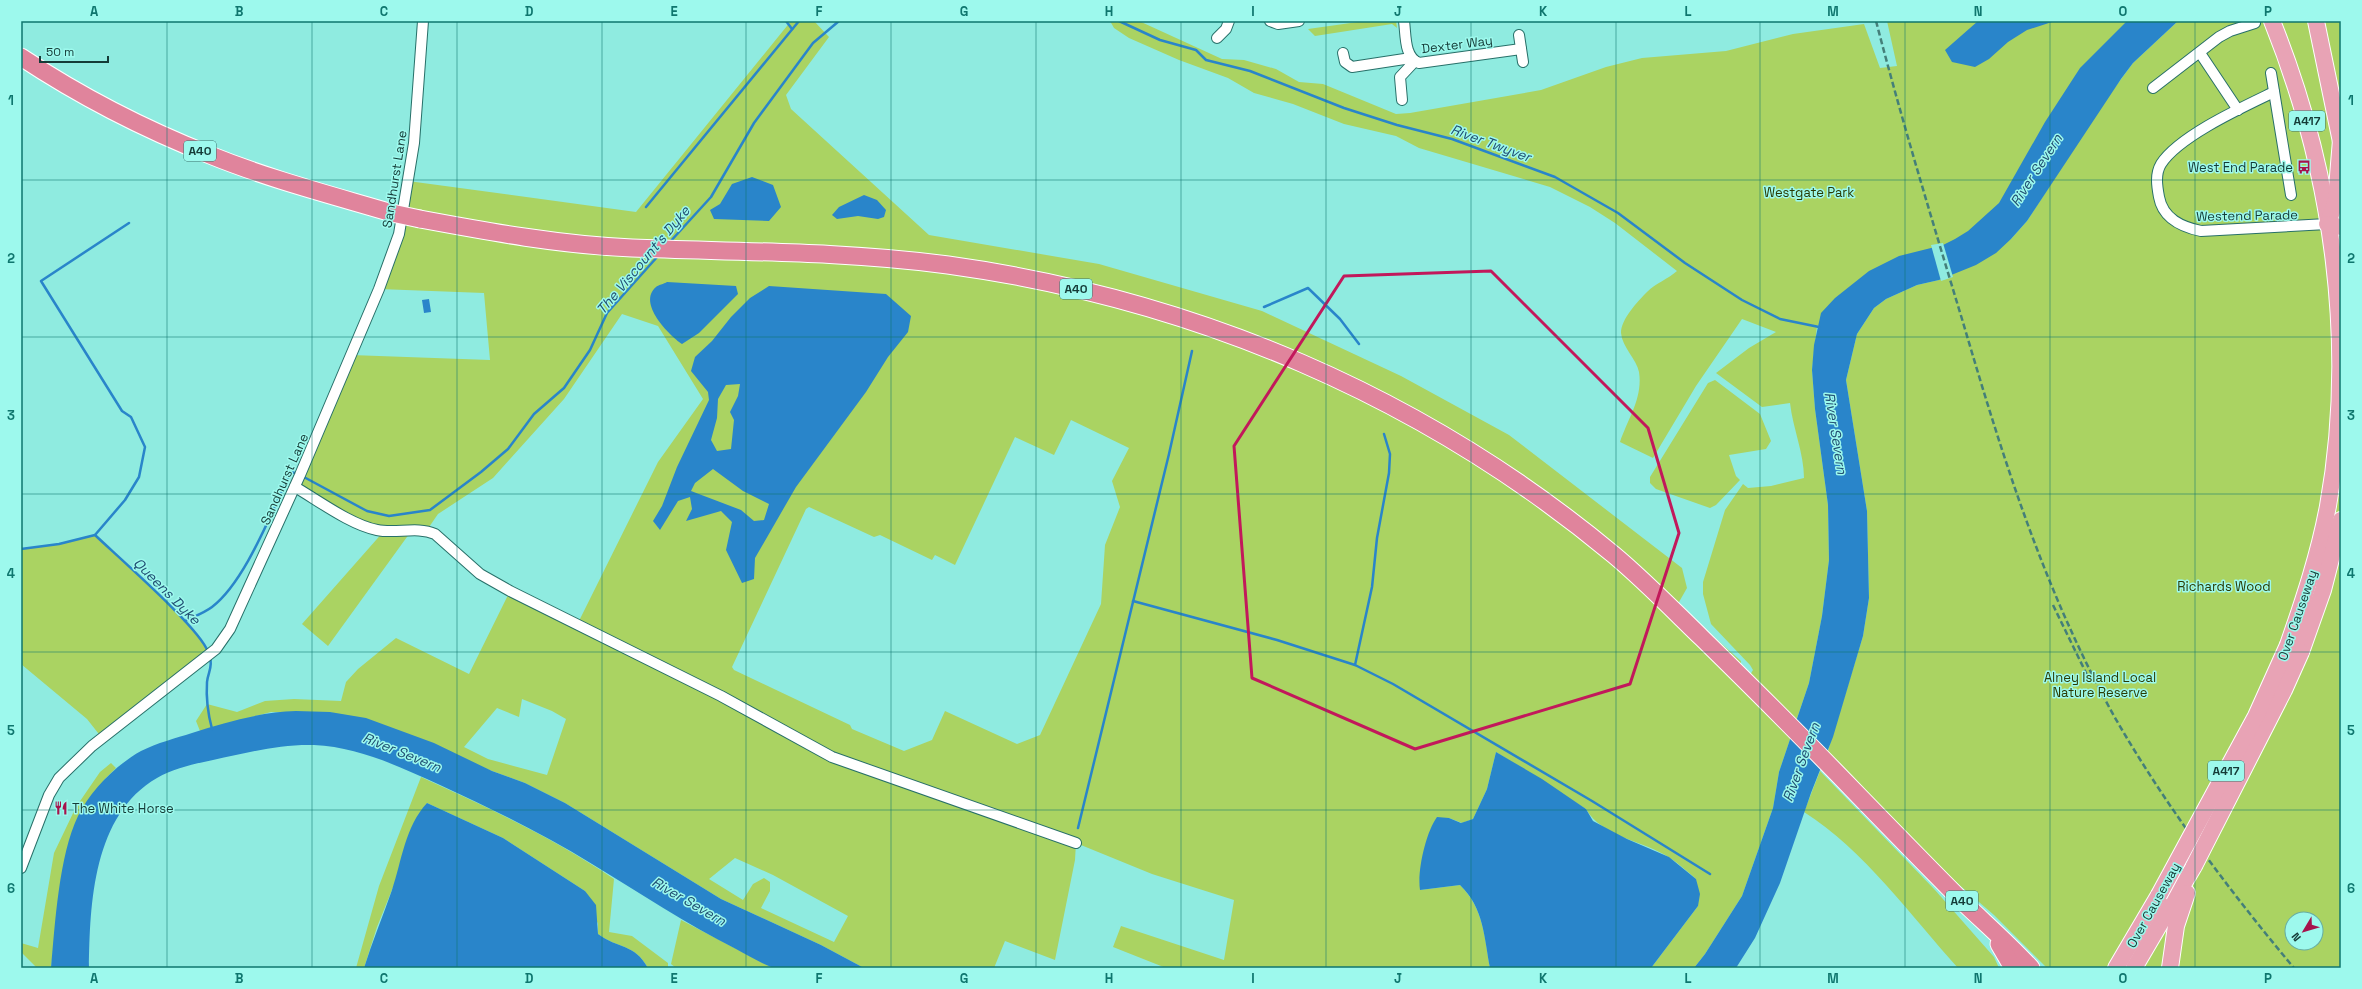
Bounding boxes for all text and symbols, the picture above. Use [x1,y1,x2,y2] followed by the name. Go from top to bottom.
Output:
[90,3,99,20] text: A
[235,3,244,20] text: B
[380,3,388,20] text: C
[525,3,534,20] text: D
[670,3,678,20] text: E
[816,3,823,20] text: F
[960,3,968,20] text: G
[1105,3,1113,20] text: H
[1251,3,1255,20] text: I
[1394,3,1402,20] text: J
[1539,3,1548,20] text: K
[1684,3,1692,20] text: L
[1827,3,1839,20] text: M
[1974,3,1982,20] text: N
[2119,3,2128,20] text: O
[2264,3,2272,20] text: P
[1420,32,1494,57] street label: Dexter Way
[40,38,108,64] scale bar
[46,44,74,60] text: 50 m
[8,92,14,109] text: 1
[2348,92,2354,109] text: 1
[2289,111,2325,131] road number: A417
[1448,120,1535,166] water label: River Twyver
[378,129,411,229] street label: Sandhurst Lane
[2006,130,2066,210] water label: River Severn
[184,141,216,161] road number: A40
[2188,159,2293,176] place label: West End Parade
[2296,159,2312,175] bus stop icon: West End Parade
[1764,184,1854,201] park label: Westgate Park
[592,202,694,318] water label: The Viscount's Dyke
[2196,206,2298,225] street label: Westend Parade
[7,250,15,267] text: 2
[2347,250,2355,267] text: 2
[1060,279,1092,299] road number: A40
[1821,391,1851,476] water label: River Severn
[7,407,15,424] text: 3
[2347,407,2355,424] text: 3
[257,431,312,528] street label: Sandhurst Lane
[130,554,205,629] water label: Queens Dyke
[7,565,15,582] text: 4
[2347,565,2355,582] text: 4
[2274,567,2321,663] street label: Over Causeway
[2177,578,2271,595] park label: Richards Wood
[2044,669,2156,701] park label: Alney Island Local Nature Reserve
[1778,720,1824,804] water label: River Severn
[7,722,15,739] text: 5
[2347,722,2355,739] text: 5
[360,728,444,776] water label: River Severn
[2208,761,2244,781] road number: A417
[53,800,69,816] restaurant icon: The White Horse
[72,800,174,817] place label: The White Horse
[2123,860,2184,951] street label: Over Causeway
[649,873,730,930] water label: River Severn
[7,880,15,897] text: 6
[2347,880,2355,897] text: 6
[1946,891,1978,911] road number: A40
[2284,911,2324,951] north arrow
[2288,930,2304,944] text: N
[90,970,99,987] text: A
[235,970,244,987] text: B
[380,970,388,987] text: C
[525,970,534,987] text: D
[670,970,678,987] text: E
[816,970,823,987] text: F
[960,970,968,987] text: G
[1105,970,1113,987] text: H
[1251,970,1255,987] text: I
[1394,970,1402,987] text: J
[1539,970,1548,987] text: K
[1684,970,1692,987] text: L
[1827,970,1839,987] text: M
[1974,970,1982,987] text: N
[2119,970,2128,987] text: O
[2264,970,2272,987] text: P

